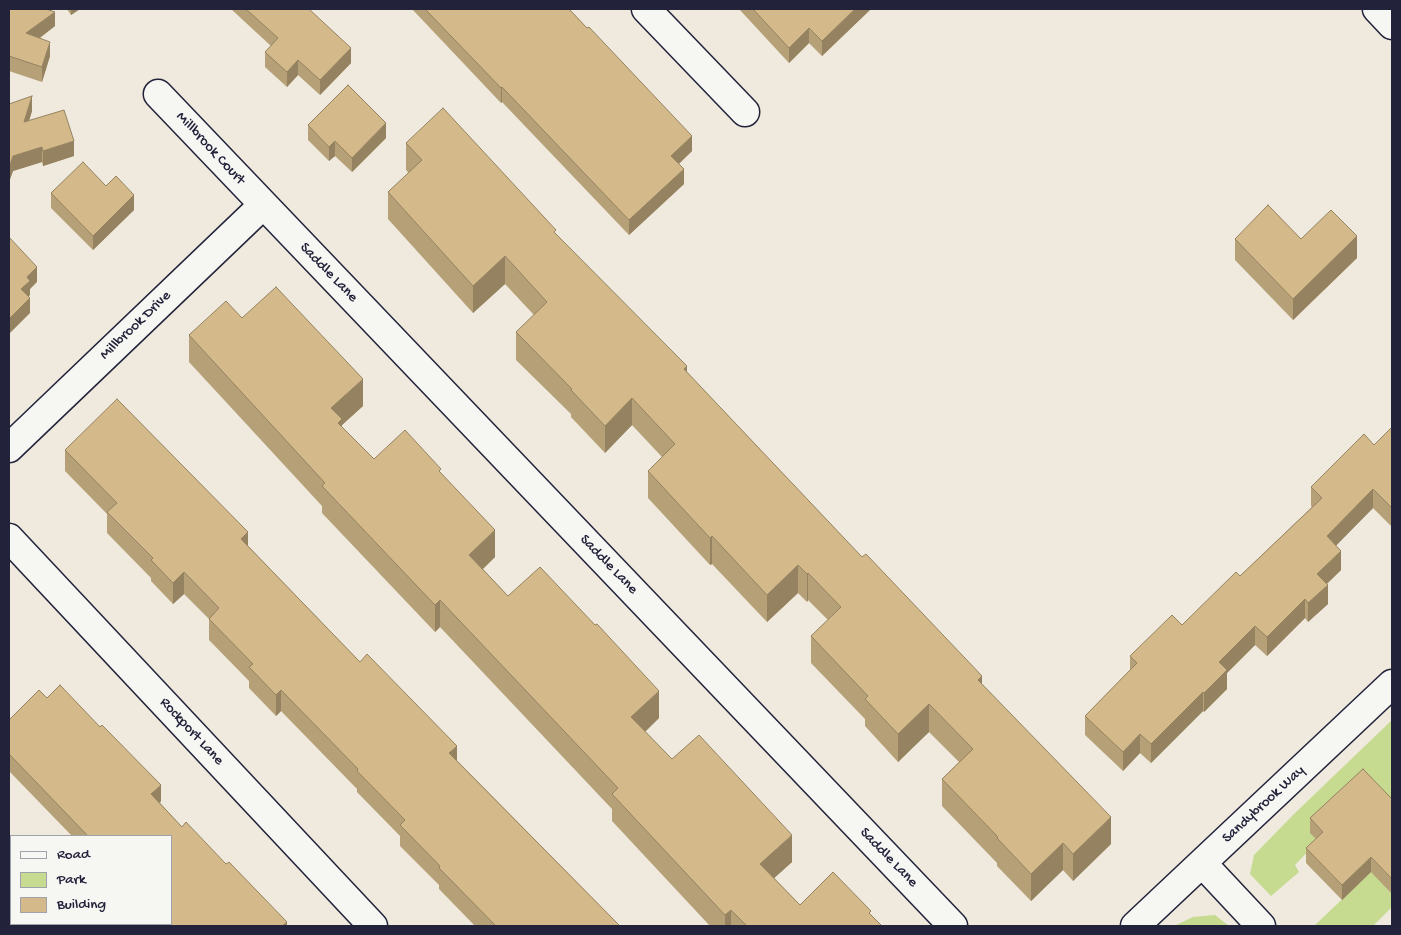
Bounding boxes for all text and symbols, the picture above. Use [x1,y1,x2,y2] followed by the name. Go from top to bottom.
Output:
[171,109,249,189] street label: Millbrook Court
[295,239,361,307] street label: Saddle Lane
[97,288,175,364] street label: Millbrook Drive
[575,531,641,599] street label: Saddle Lane
[155,694,227,770] street label: Rockport Lane
[1219,762,1309,848] street label: Sandybrook Way
[855,824,921,892] street label: Saddle Lane
[10,835,172,925] legend
[57,846,90,864] text: Road
[57,871,86,889] text: Park
[57,896,106,914] text: Building

